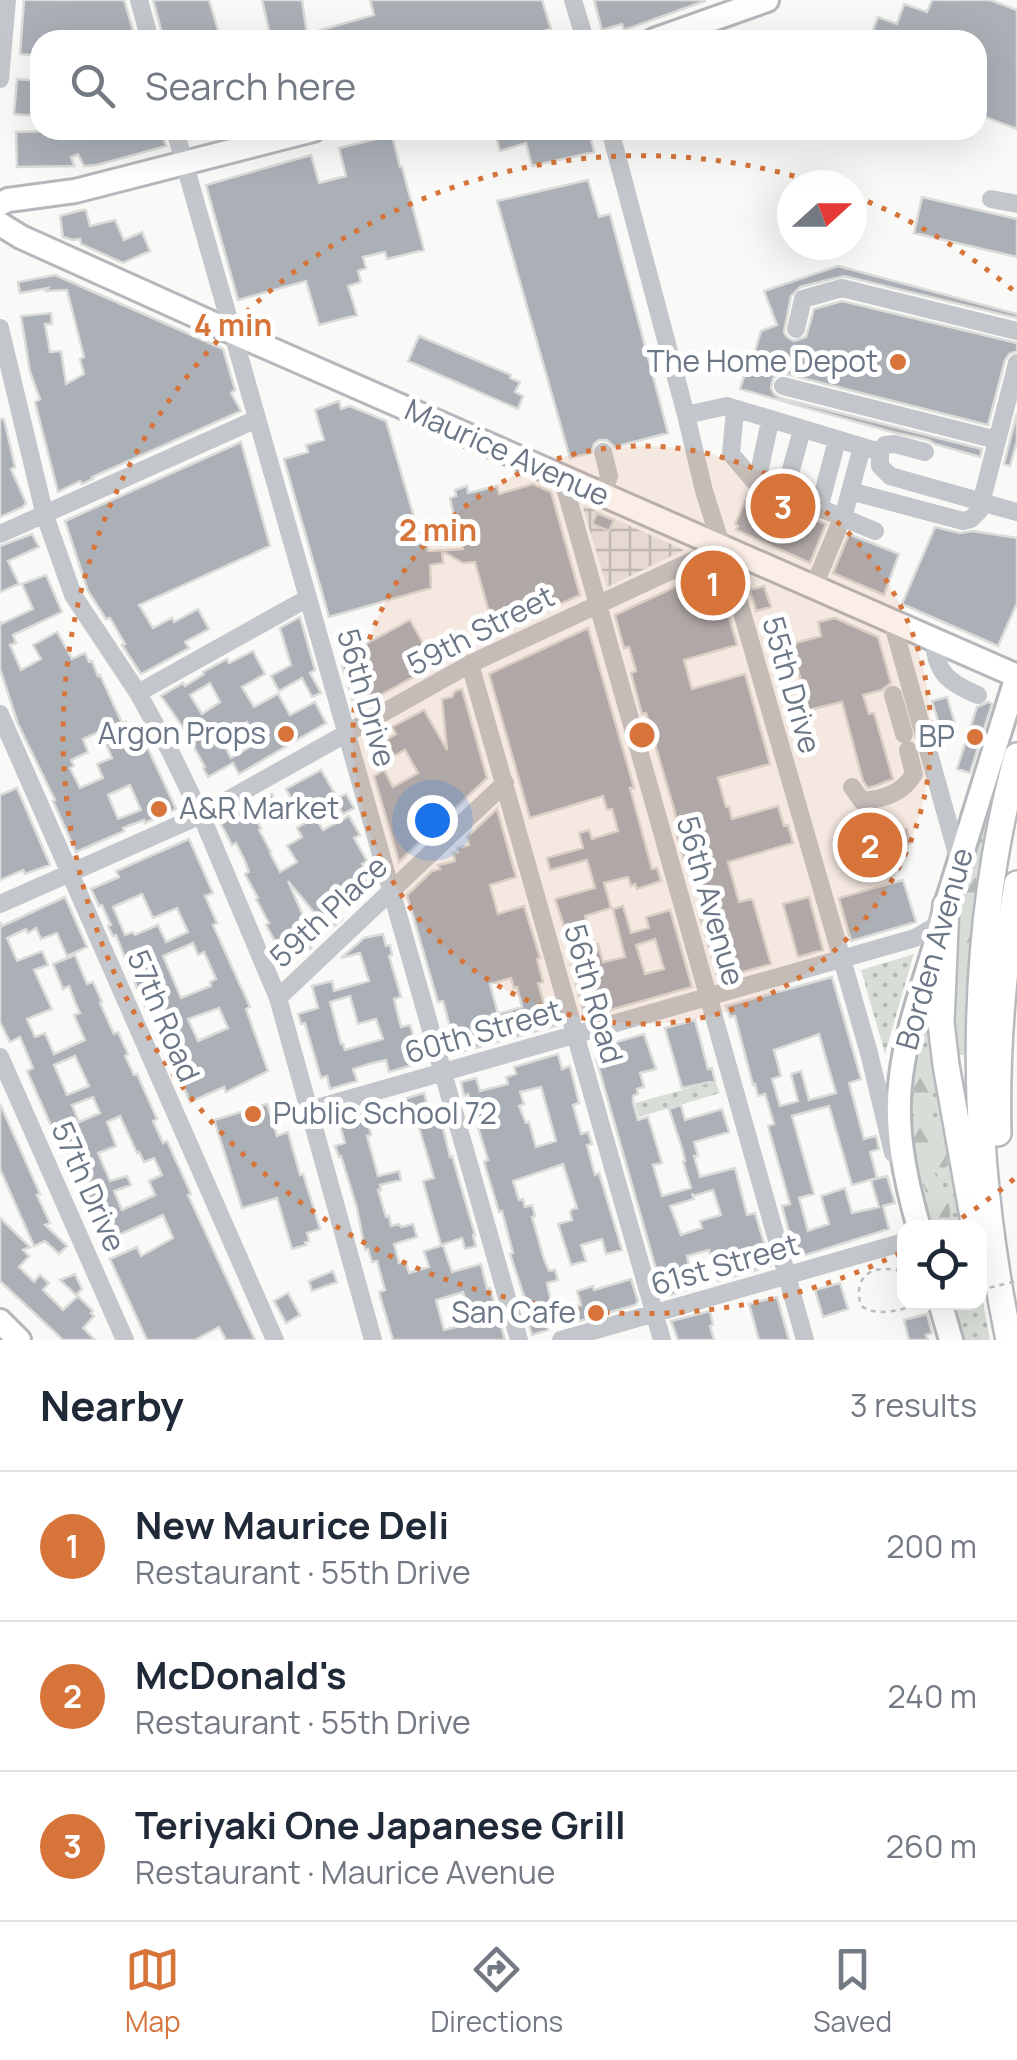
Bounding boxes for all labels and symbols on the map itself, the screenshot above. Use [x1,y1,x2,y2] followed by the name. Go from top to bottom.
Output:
[777,170,867,260] north arrow
[194,304,272,345] text: 4 min
[647,340,878,381] place label: The Home Depot
[887,351,909,373] marker: The Home Depot
[399,388,616,515] street label: Maurice Avenue
[750,468,816,544] pin: 3
[399,509,477,550] text: 2 min
[680,546,746,620] pin: 1
[400,575,561,684] street label: 59th Street
[753,611,832,758] street label: 55th Drive
[328,624,407,771] street label: 56th Drive
[98,712,266,753] place label: Argon Props
[918,715,955,756] place label: BP
[624,717,660,753] centre of rings
[275,723,297,745] marker: Argon Props
[964,726,986,748] marker: BP
[179,787,339,828] place label: A&R Market
[407,795,458,846] your location
[148,798,170,820] marker: A&R Market
[838,808,902,882] pin: 2
[668,811,755,990] street label: 56th Avenue
[885,843,982,1054] street label: Borden Avenue
[260,846,396,976] street label: 59th Place
[555,919,634,1068] street label: 56th Road
[118,943,210,1088] street label: 57th Road
[400,989,566,1072] street label: 60th Street
[273,1092,497,1133] place label: Public School 72
[242,1103,264,1125] marker: Public School 72
[43,1115,136,1258] street label: 57th Drive
[646,1223,803,1304] street label: 61st Street
[451,1291,576,1332] place label: San Cafe
[585,1302,607,1324] marker: San Cafe

